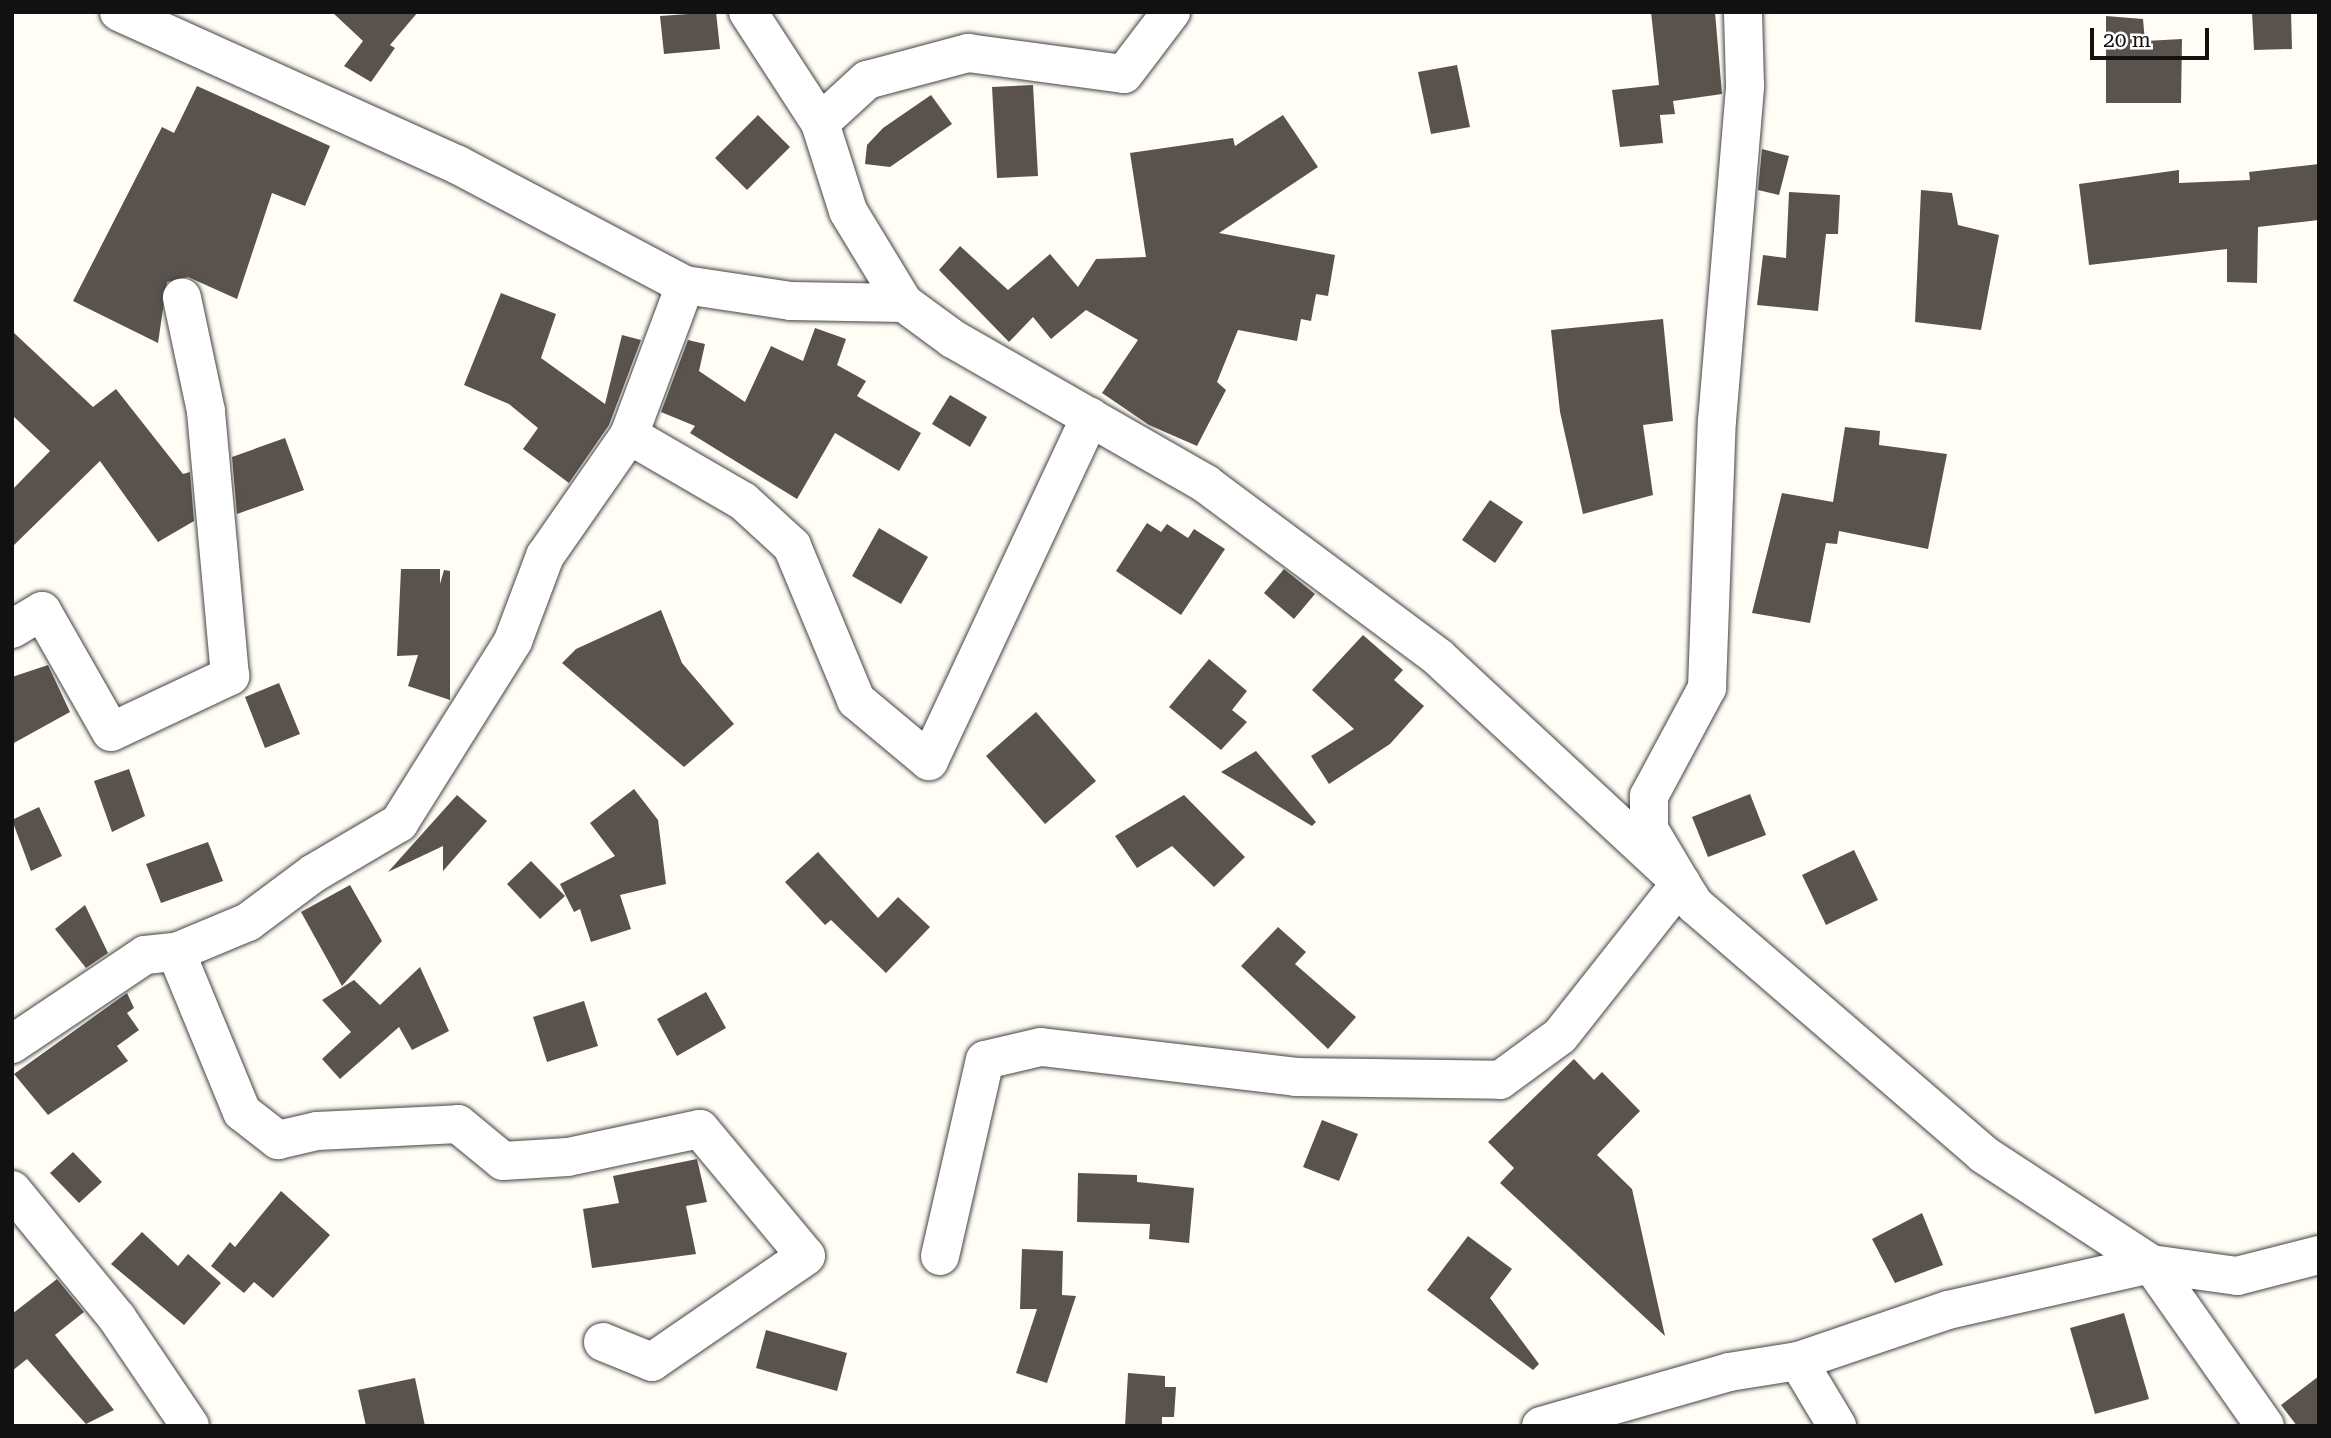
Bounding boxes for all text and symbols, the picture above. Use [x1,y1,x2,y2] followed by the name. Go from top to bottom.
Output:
[2093,14,2212,58] scale bar
[2103,28,2151,52] text: 20 m

